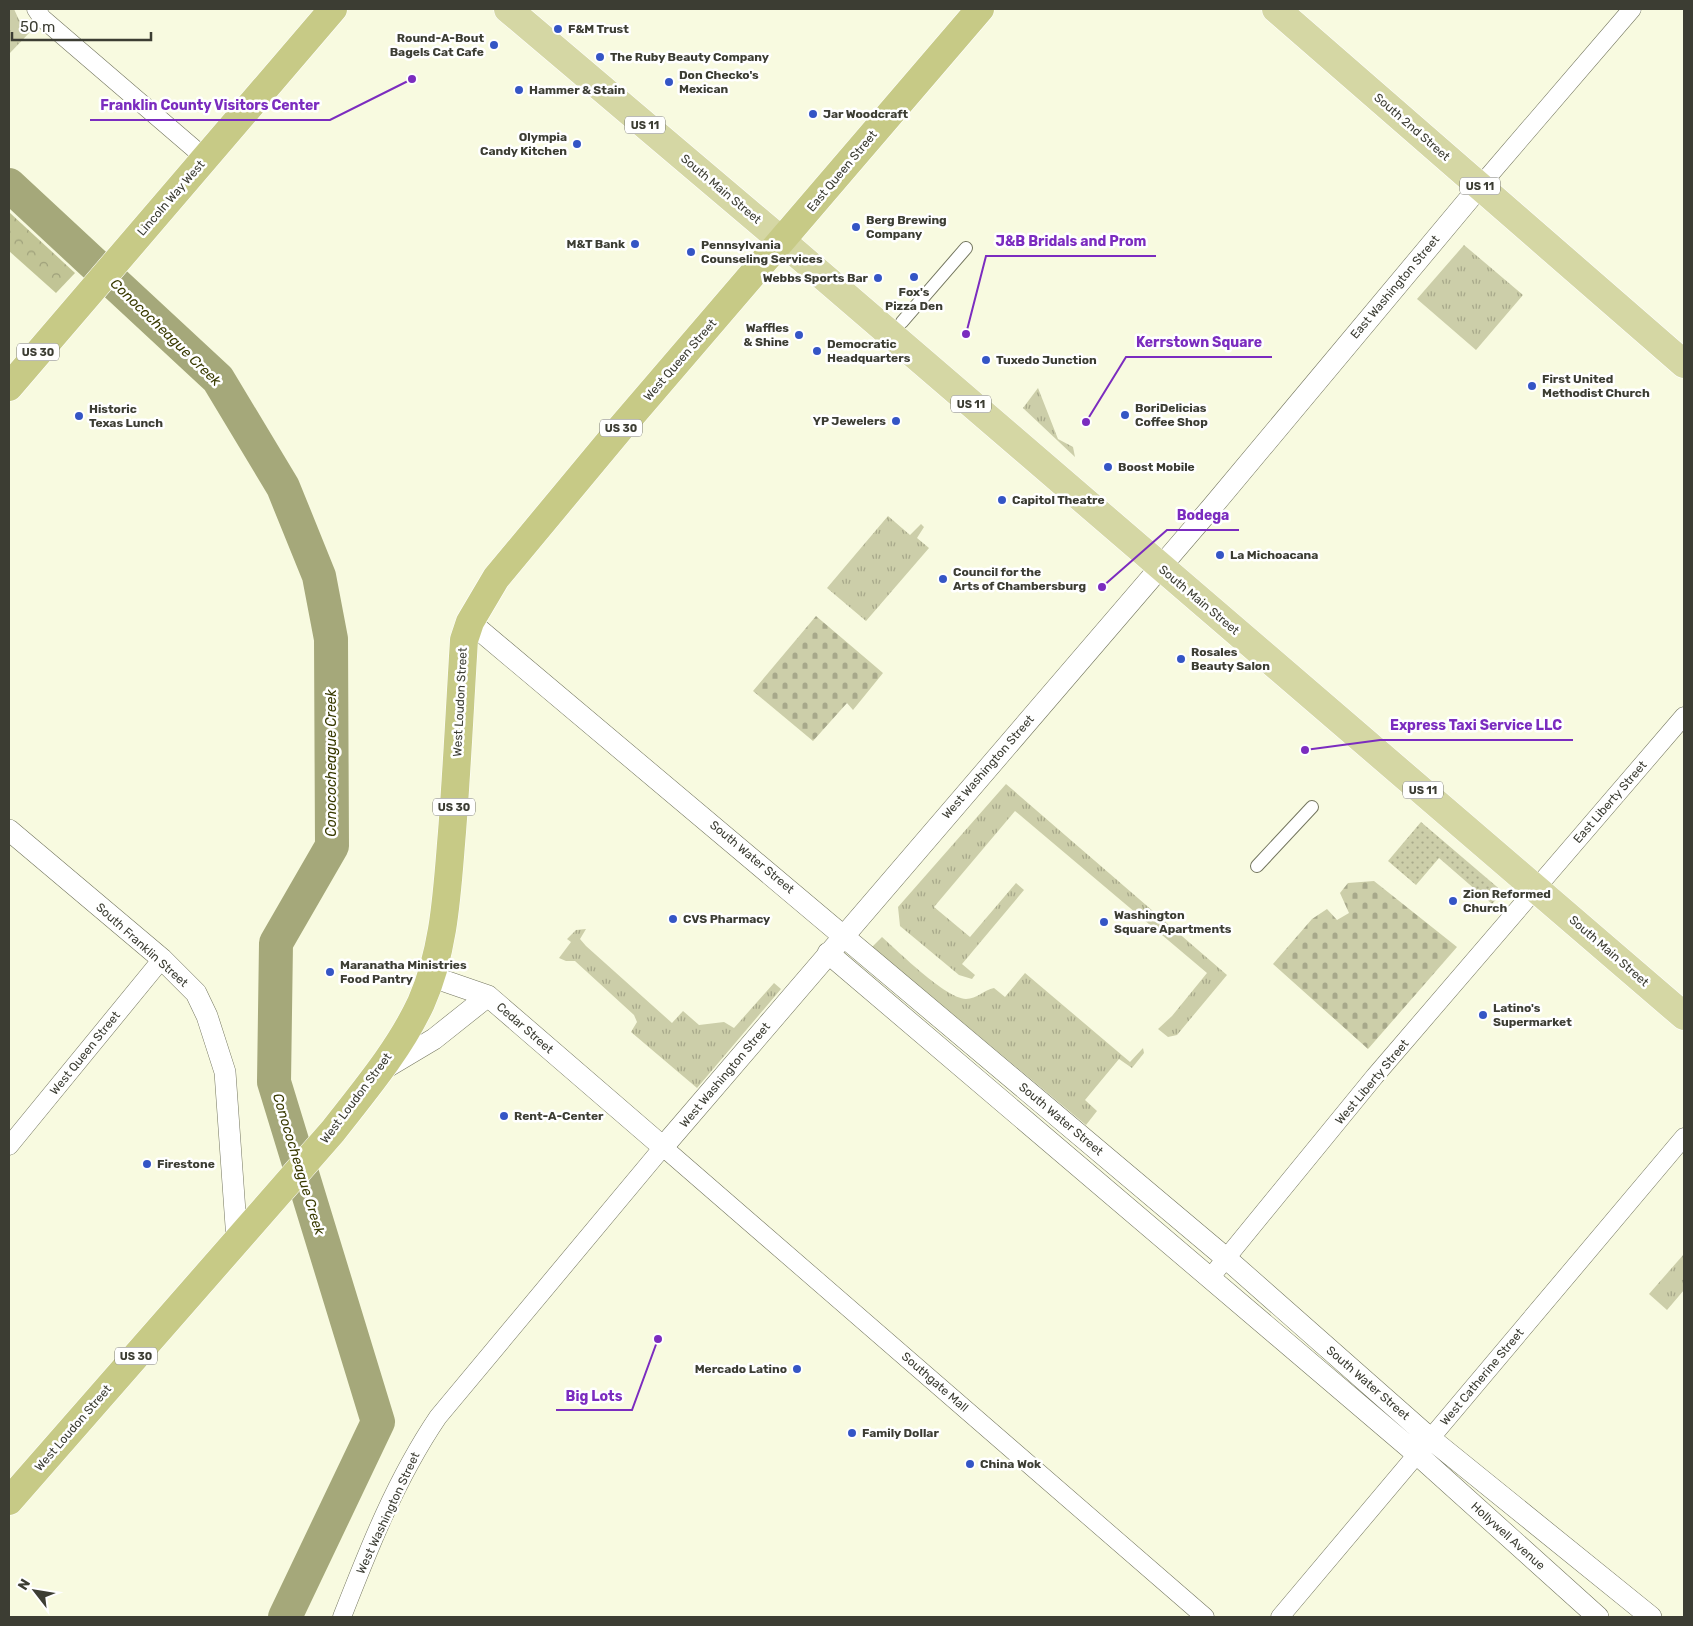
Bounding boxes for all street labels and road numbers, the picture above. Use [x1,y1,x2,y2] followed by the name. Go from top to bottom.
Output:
[1371,90,1453,164] street label: South 2nd Street
[625,116,665,134] road number: US 11
[804,127,880,214] street label: East Queen Street
[678,151,764,227] street label: South Main Street
[135,157,208,239] street label: Lincoln Way West
[1460,178,1500,195] road number: US 11
[1348,232,1443,342] street label: East Washington Street
[641,316,719,404] street label: West Queen Street
[17,344,59,361] road number: US 30
[951,396,991,412] road number: US 11
[600,419,642,436] road number: US 30
[1156,562,1242,638] street label: South Main Street
[450,647,470,757] street label: West Loudon Street
[939,712,1037,822] street label: West Washington Street
[1570,758,1650,846] street label: East Liberty Street
[1403,782,1443,798] road number: US 11
[433,799,475,816] road number: US 30
[707,818,797,896] street label: South Water Street
[93,900,191,990] street label: South Franklin Street
[1566,913,1652,989] street label: South Main Street
[494,1000,556,1057] street label: Cedar Street
[47,1008,123,1098] street label: West Queen Street
[677,1019,773,1130] street label: West Washington Street
[1332,1036,1412,1127] street label: West Liberty Street
[317,1050,395,1146] street label: West Loudon Street
[1016,1080,1106,1158] street label: South Water Street
[1437,1325,1527,1428] street label: West Catherine Street
[1324,1343,1413,1423] street label: South Water Street
[115,1348,157,1364] road number: US 30
[899,1349,971,1415] street label: Southgate Mall
[32,1382,114,1474] street label: West Loudon Street
[354,1450,423,1576] street label: West Washington Street
[1468,1499,1548,1573] street label: Hollywell Avenue

